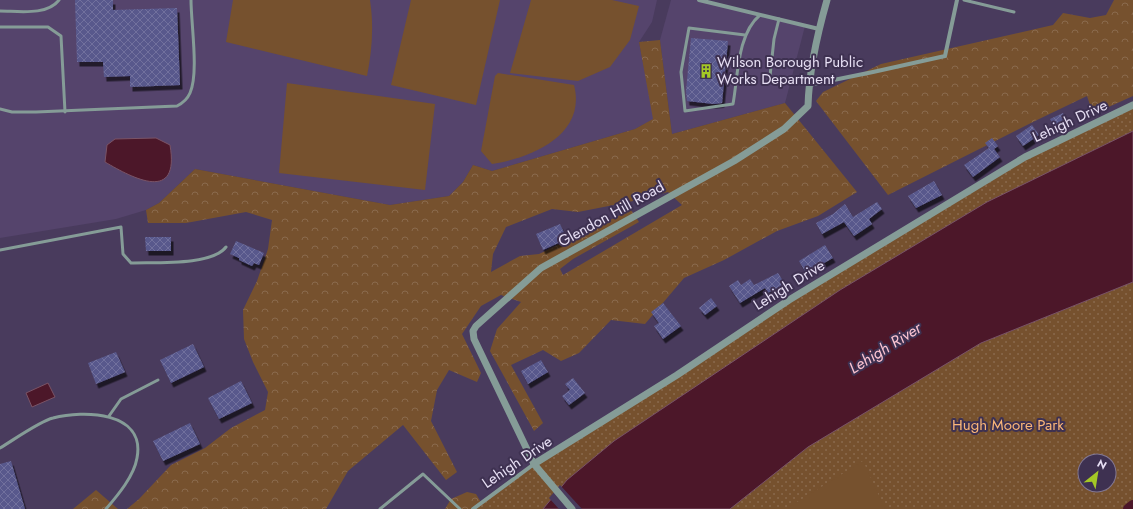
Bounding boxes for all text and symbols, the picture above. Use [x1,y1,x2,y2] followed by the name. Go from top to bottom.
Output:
[717,51,863,90] place label: Wilson Borough Public Works Department
[698,63,714,79] building icon: Wilson Borough Public Works Department
[1029,94,1111,148] street label: Lehigh Drive
[554,176,668,252] street label: Glendon Hill Road
[749,254,829,316] street label: Lehigh Drive
[844,316,927,379] water label: Lehigh River
[952,414,1064,436] park label: Hugh Moore Park
[477,430,557,494] street label: Lehigh Drive
[1077,453,1117,493] north arrow
[1094,455,1110,473] text: N

